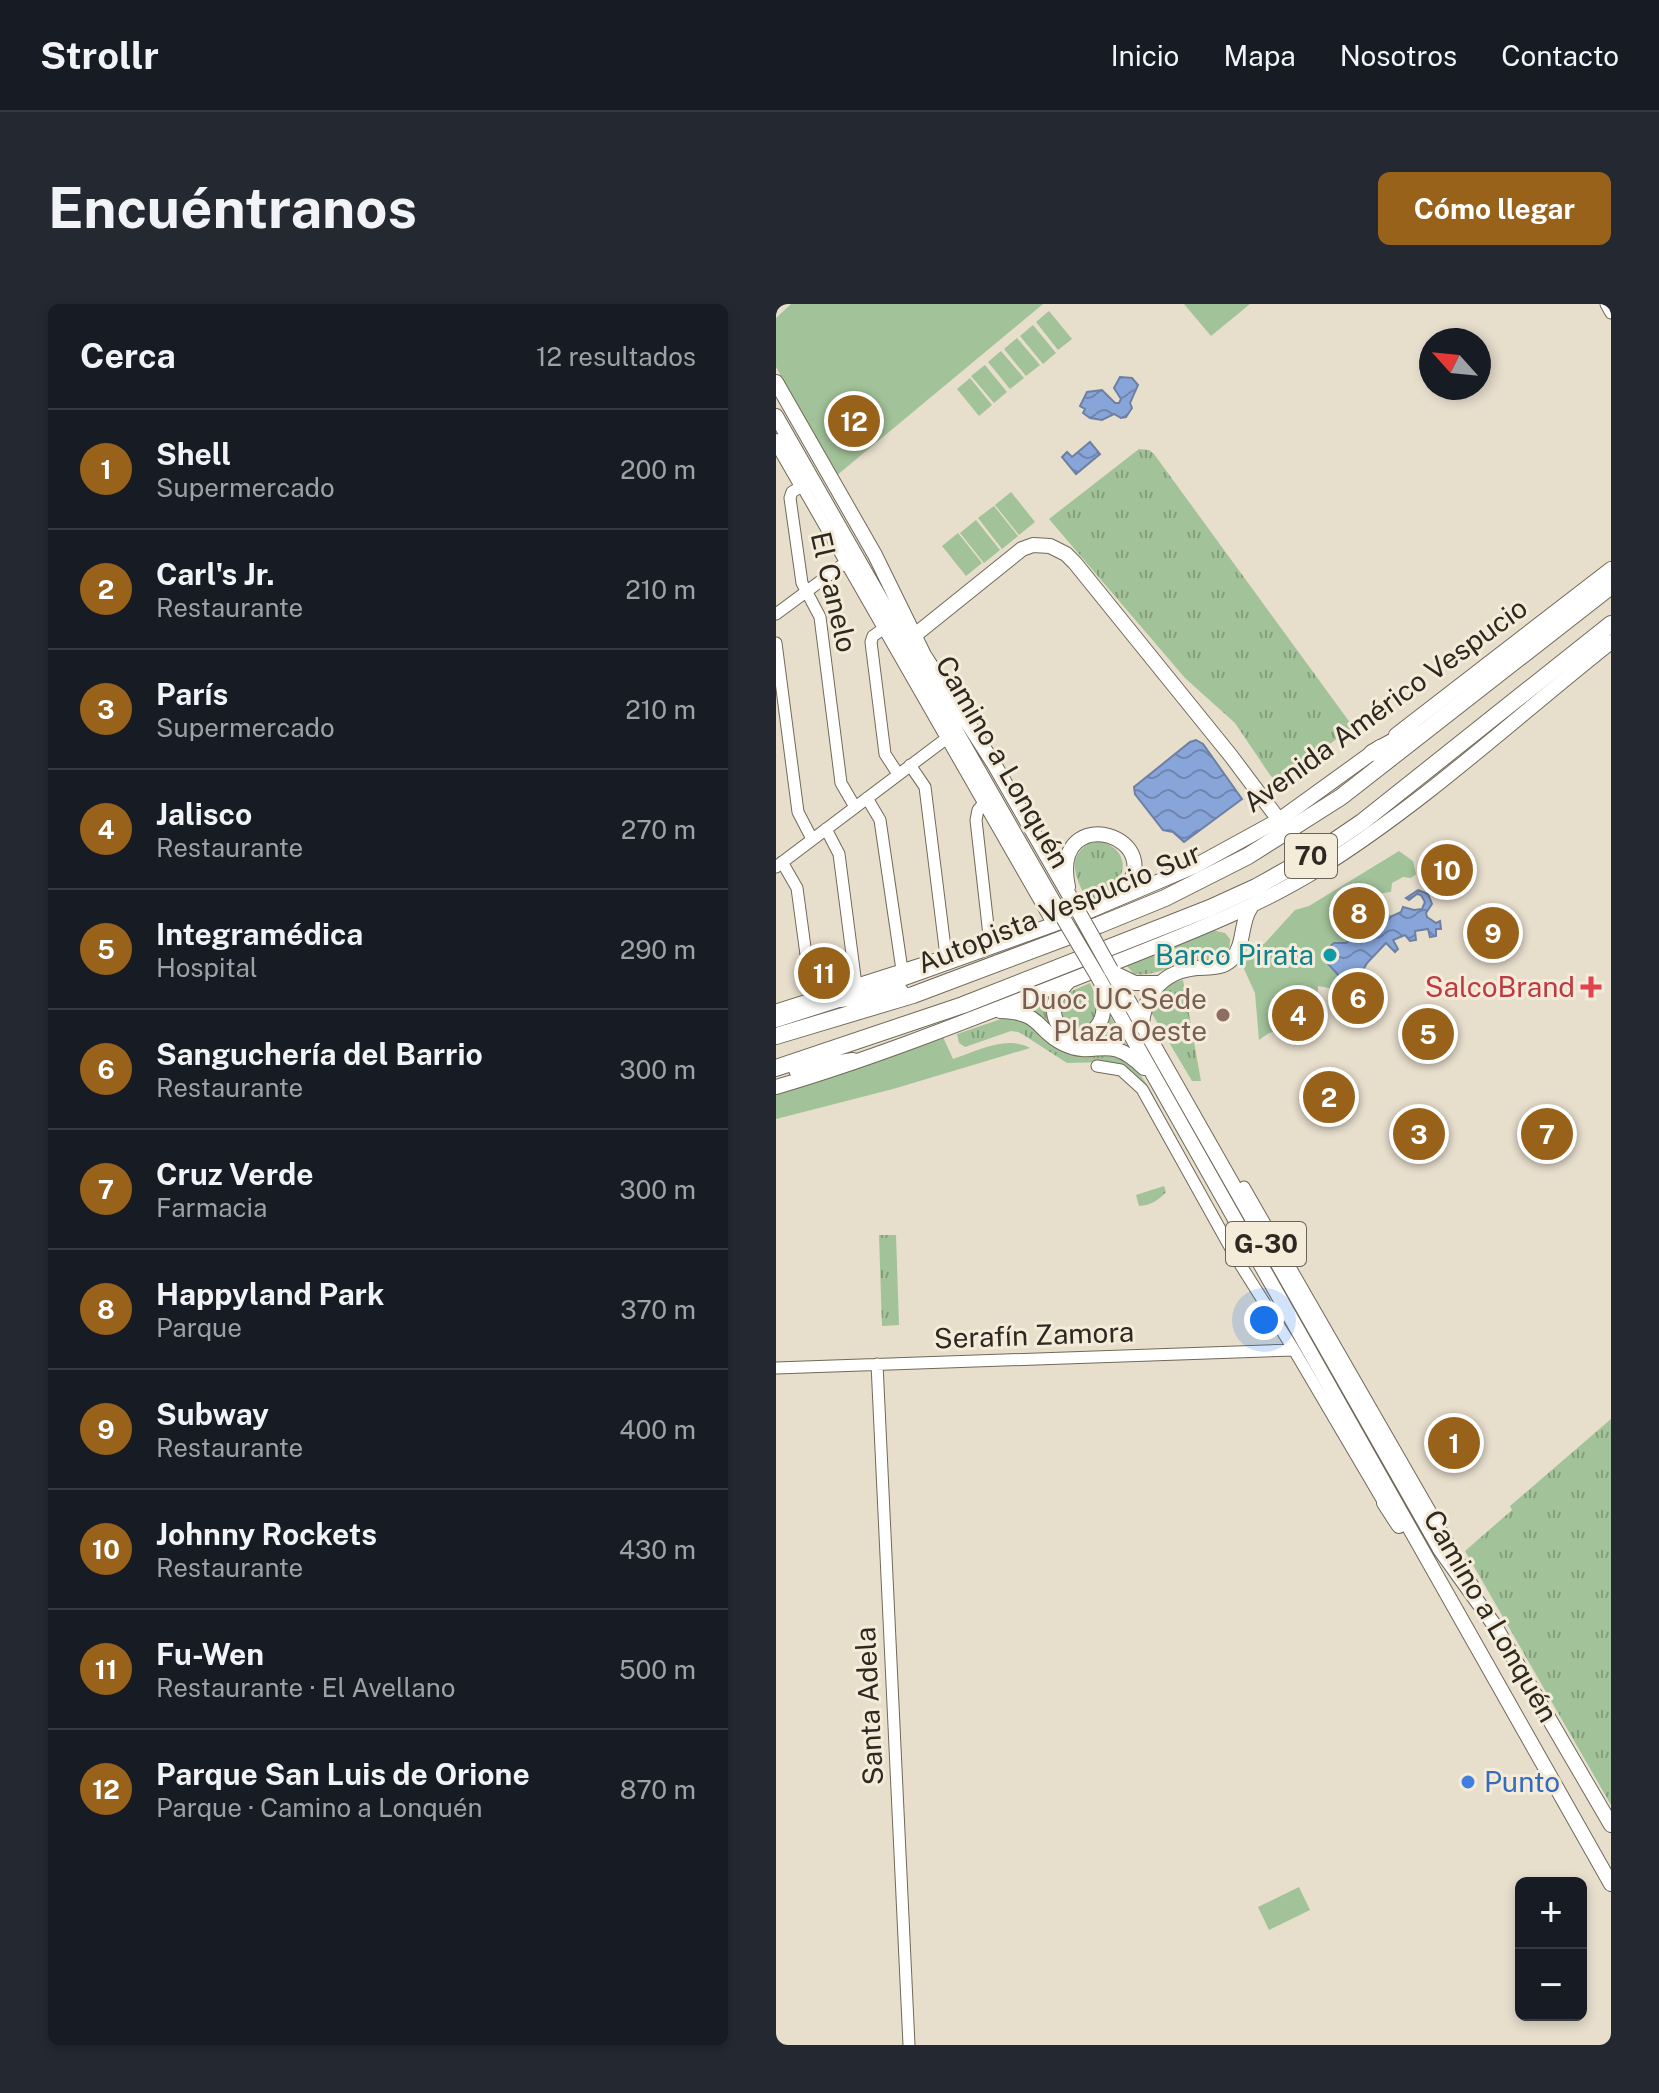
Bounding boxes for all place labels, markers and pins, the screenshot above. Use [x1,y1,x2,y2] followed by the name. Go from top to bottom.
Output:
[828,391,880,451] pin: 12
[1421,840,1473,900] pin: 10
[1333,883,1385,943] pin: 8
[1467,903,1519,963] pin: 9
[1155,938,1314,971] place label: Barco Pirata
[798,943,850,1003] pin: 11
[1321,946,1339,964] marker: Barco Pirata
[1332,968,1384,1028] pin: 6
[1425,970,1575,1003] place label: SalcoBrand
[1582,978,1600,996] marker: SalcoBrand
[1021,982,1207,1047] place label: Duoc UC Sede Plaza Oeste
[1272,985,1324,1045] pin: 4
[1402,1004,1454,1064] pin: 5
[1214,1006,1232,1024] marker: Duoc UC Sede Plaza Oeste
[1303,1067,1355,1127] pin: 2
[1393,1104,1445,1164] pin: 3
[1521,1104,1573,1164] pin: 7
[1428,1413,1480,1473] pin: 1
[1484,1765,1560,1798] place label: Punto
[1459,1773,1477,1791] marker: Punto

